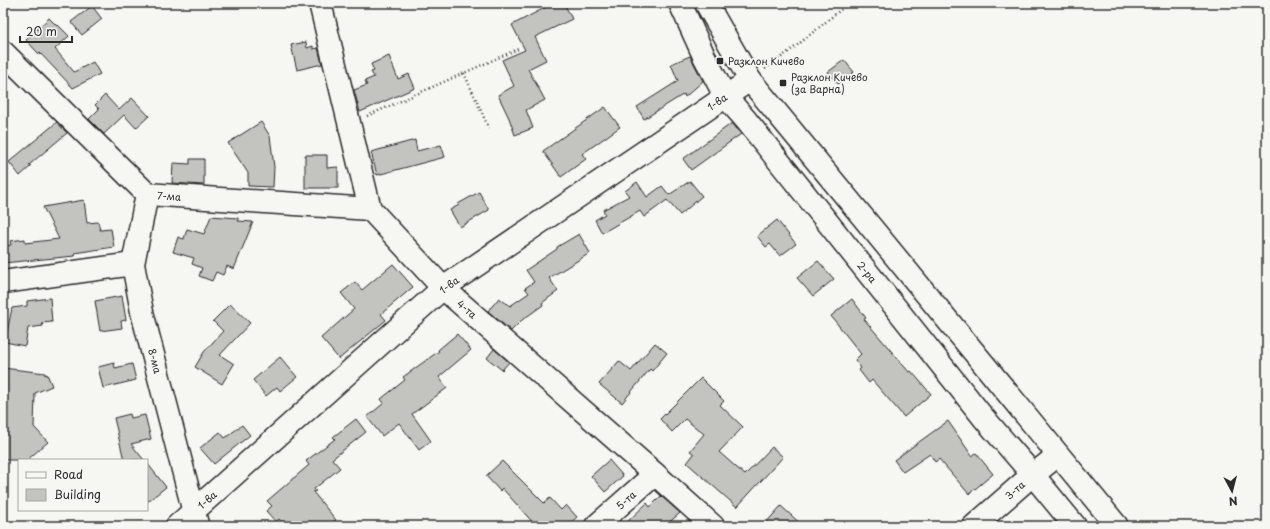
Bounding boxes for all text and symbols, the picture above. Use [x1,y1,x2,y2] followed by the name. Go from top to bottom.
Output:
[20,18,72,44] scale bar
[26,22,57,40] text: 20 m
[728,53,805,68] place label: Разклон Кичево
[715,56,725,66] marker: Разклон Кичево
[791,69,868,96] place label: Разклон Кичево (за Варна)
[778,78,788,88] marker: Разклон Кичево (за Варна)
[704,89,730,114] street label: 1-ва
[156,187,182,204] street label: 7-ма
[854,258,881,286] street label: 2-ра
[436,272,462,297] street label: 1-ва
[454,296,481,322] street label: 4-та
[145,347,166,376] street label: 8-ма
[18,459,148,511] legend
[54,465,83,483] text: Road
[1212,471,1252,511] north arrow
[1001,476,1029,503] street label: 3-та
[54,485,101,503] text: Building
[194,486,220,512] street label: 1-ва
[612,486,640,512] street label: 5-та
[1228,492,1239,510] text: N

